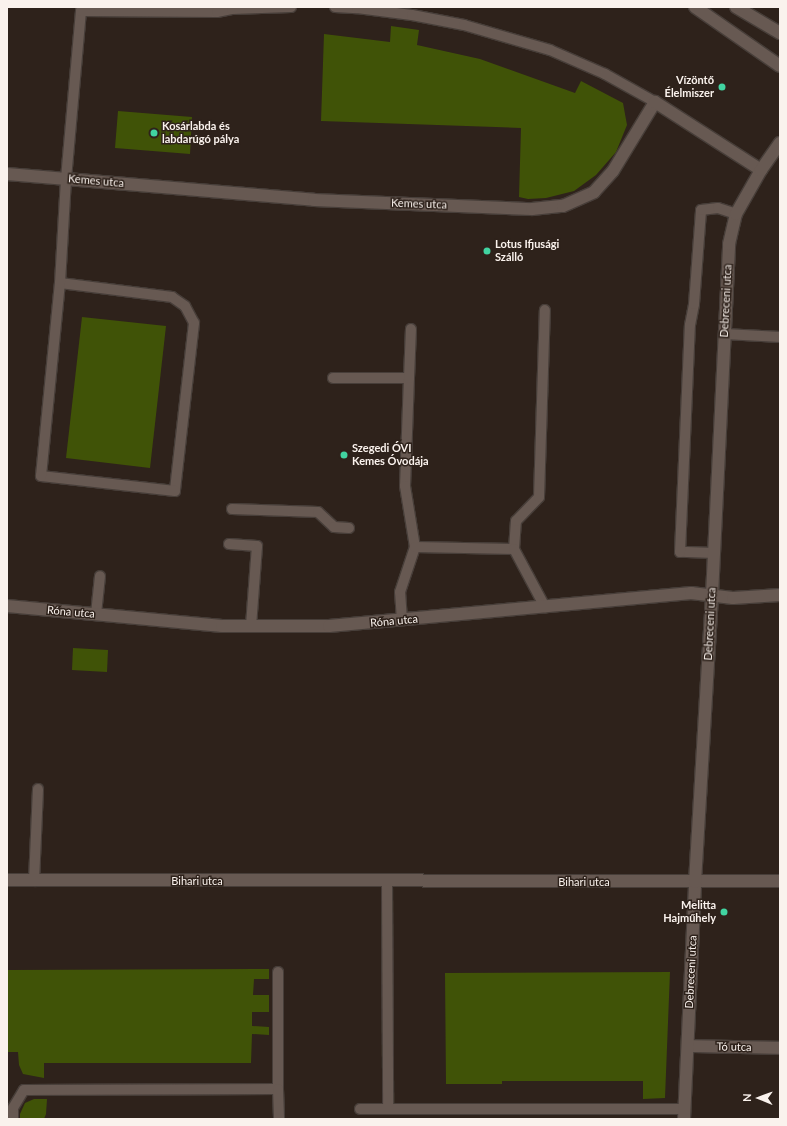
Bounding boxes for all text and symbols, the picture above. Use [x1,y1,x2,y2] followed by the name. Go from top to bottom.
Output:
[665,74,714,100] place label: Vízöntő Élelmiszer
[717,82,727,92] marker: Vízöntő Élelmiszer
[162,120,239,146] place label: Kosárlabda és labdarúgó pálya
[149,128,159,138] marker: Kosárlabda és labdarúgó pálya
[68,172,124,190] street label: Kemes utca
[391,196,447,212] street label: Kemes utca
[495,238,559,264] place label: Lotus Ifjusági Szálló
[482,246,492,256] marker: Lotus Ifjusági Szálló
[717,264,735,338] street label: Debreceni utca
[352,442,429,468] place label: Szegedi ÓVI Kemes Óvodája
[339,450,349,460] marker: Szegedi ÓVI Kemes Óvodája
[701,587,719,661] street label: Debreceni utca
[47,603,95,621] street label: Róna utca
[370,612,418,630] street label: Róna utca
[171,874,223,888] street label: Bihari utca
[558,875,610,889] street label: Bihari utca
[663,899,716,925] place label: Melitta Hajműhely
[719,907,729,917] marker: Melitta Hajműhely
[682,935,700,1009] street label: Debreceni utca
[716,1040,752,1054] street label: Tó utca
[739,1078,779,1118] north arrow
[740,1093,753,1102] text: N

